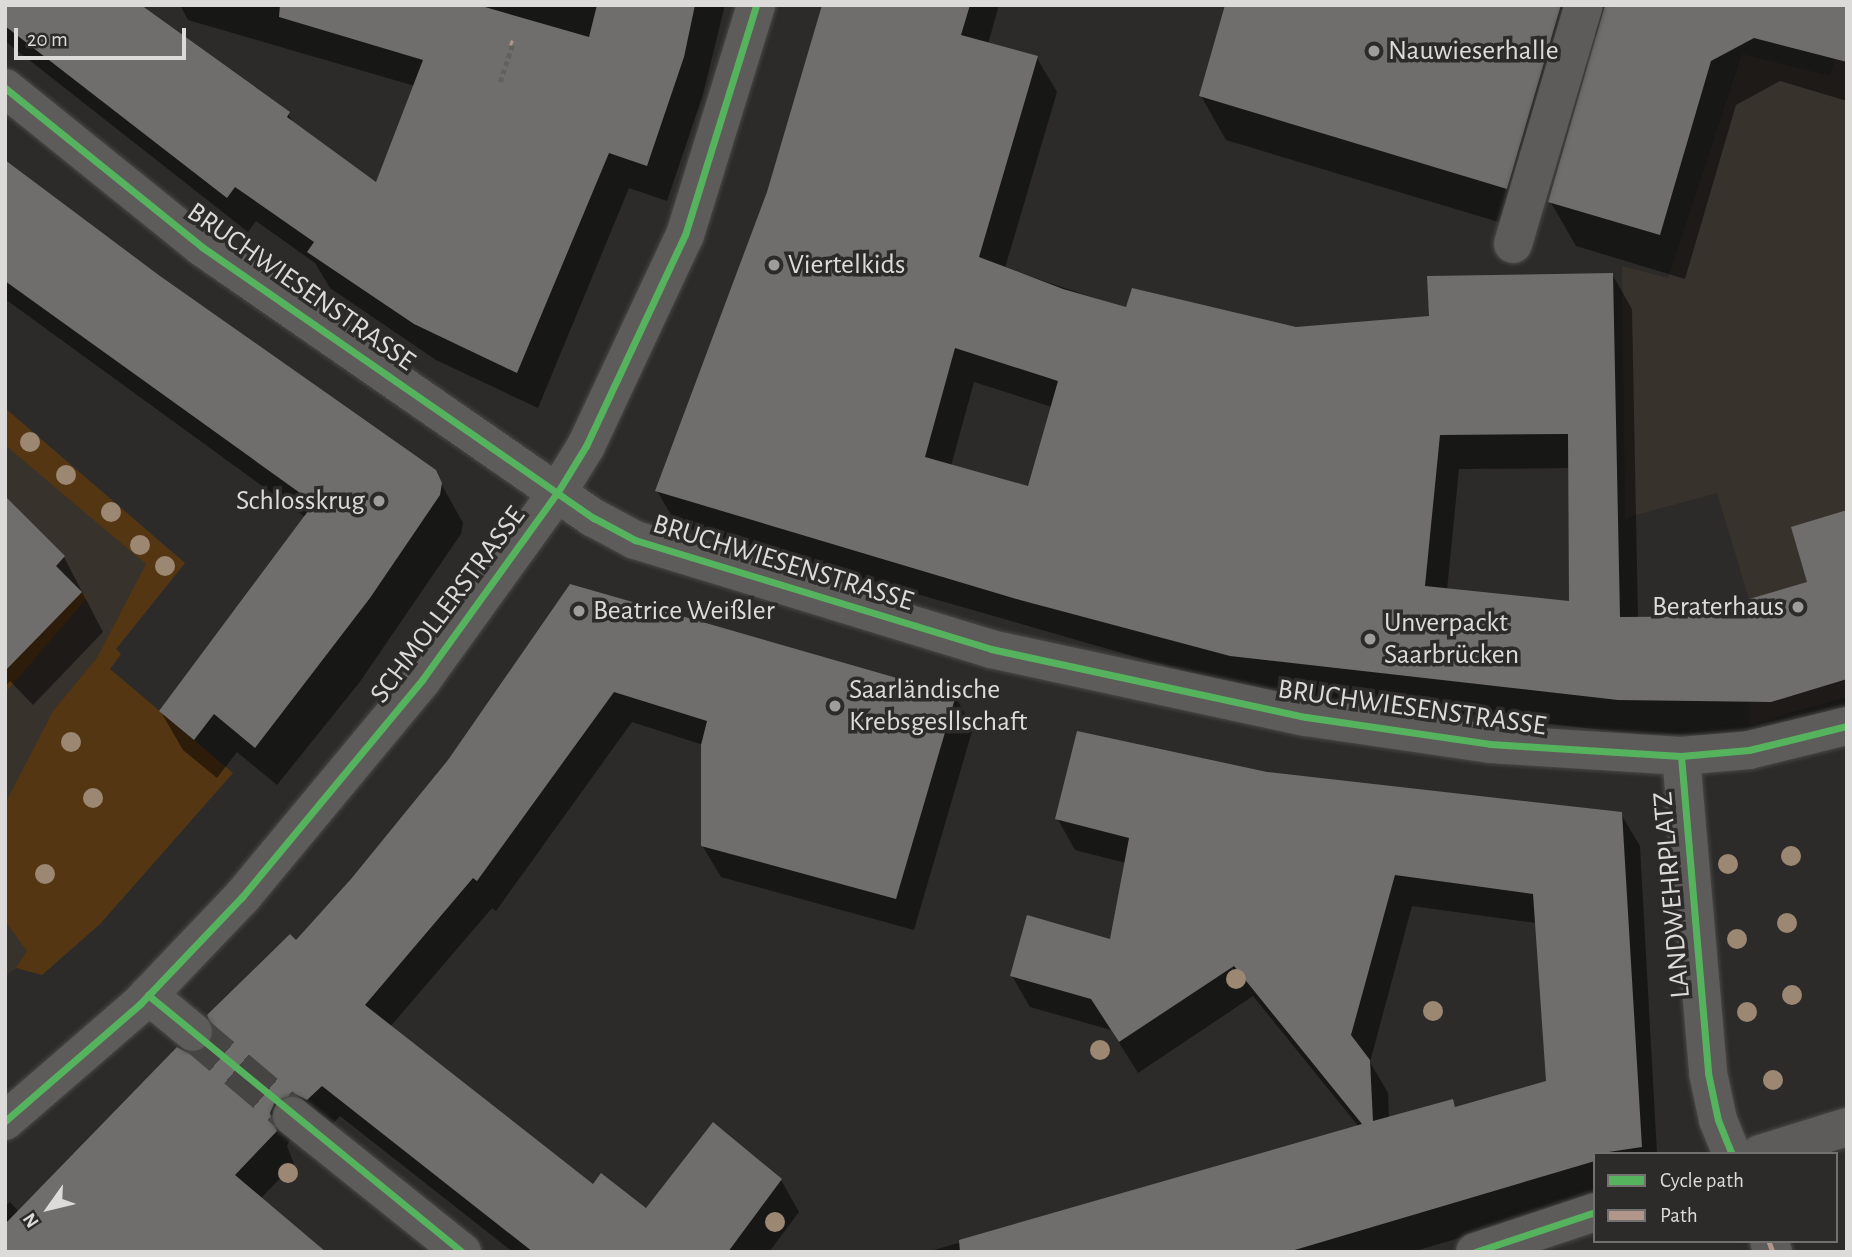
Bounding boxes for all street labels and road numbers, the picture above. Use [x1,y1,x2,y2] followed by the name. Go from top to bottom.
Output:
[180,196,422,378] street label: BRUCHWIESENSTRASSE
[363,500,533,710] street label: SCHMOLLERSTRASSE
[649,507,917,619] street label: BRUCHWIESENSTRASSE
[1276,673,1548,743] street label: BRUCHWIESENSTRASSE
[1646,790,1698,1000] street label: LANDWEHRPLATZ

